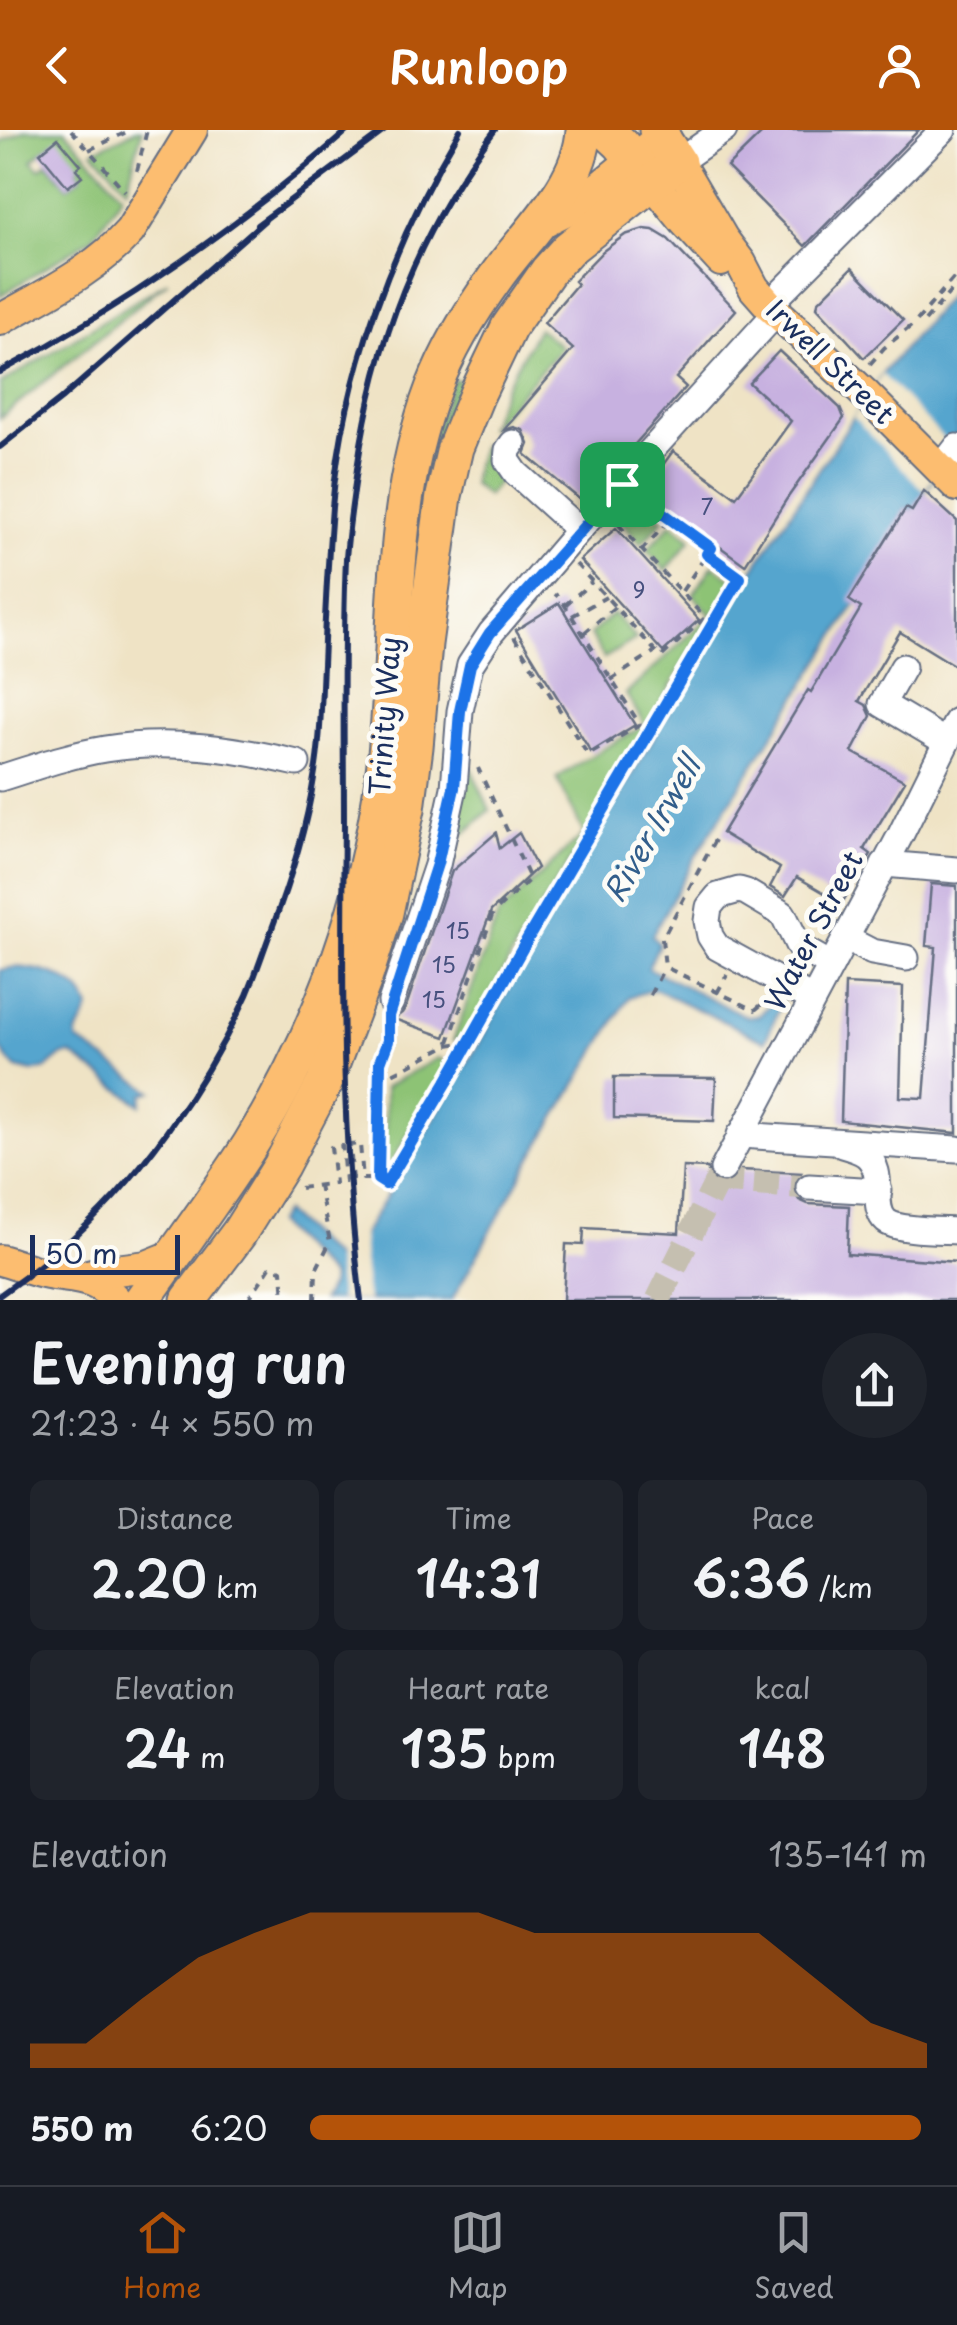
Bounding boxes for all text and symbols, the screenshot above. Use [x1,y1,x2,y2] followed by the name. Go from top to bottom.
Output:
[389,31,568,99] text: Runloop
[30,38,85,93] icon: back
[872,38,927,93] icon: person
[757,288,905,433] street label: Irwell Street
[580,442,665,527] pin
[595,457,650,512] icon: arrive
[701,489,713,522] house number: 7
[633,572,645,605] house number: 9
[357,635,410,797] street label: Trinity Way
[591,744,713,910] water label: River Irwell
[753,843,873,1018] street label: Water Street
[446,913,470,946] house number: 15
[432,947,456,980] house number: 15
[422,982,446,1015] house number: 15
[30,1230,180,1274] scale bar
[45,1231,118,1274] text: 50 m
[30,1320,348,1403] text: Evening run
[822,1333,927,1438] button: share
[30,1399,314,1447] text: 21:23 · 4 × 550 m
[116,1496,233,1539] text: Distance
[445,1496,512,1539] text: Time
[751,1496,814,1539] text: Pace
[91,1539,207,1615] text: 2.20
[416,1539,541,1615] text: 14:31
[692,1539,810,1615] text: 6:36
[207,1565,258,1608] text: km
[810,1565,873,1608] text: /km
[114,1666,235,1709] text: Elevation
[408,1666,549,1709] text: Heart rate
[755,1666,810,1709] text: kcal
[124,1709,191,1785] text: 24
[401,1709,489,1785] text: 135
[738,1709,827,1785] text: 148
[191,1735,225,1778] text: m
[489,1735,556,1778] text: bpm
[30,1830,168,1878] text: Elevation
[769,1830,927,1878] text: 135–141 m
[30,2104,133,2152] text: 550 m
[190,2104,267,2152] text: 6:20
[123,2205,201,2308] tab: Home
[448,2205,508,2308] tab: Map
[754,2205,834,2308] tab: Saved

